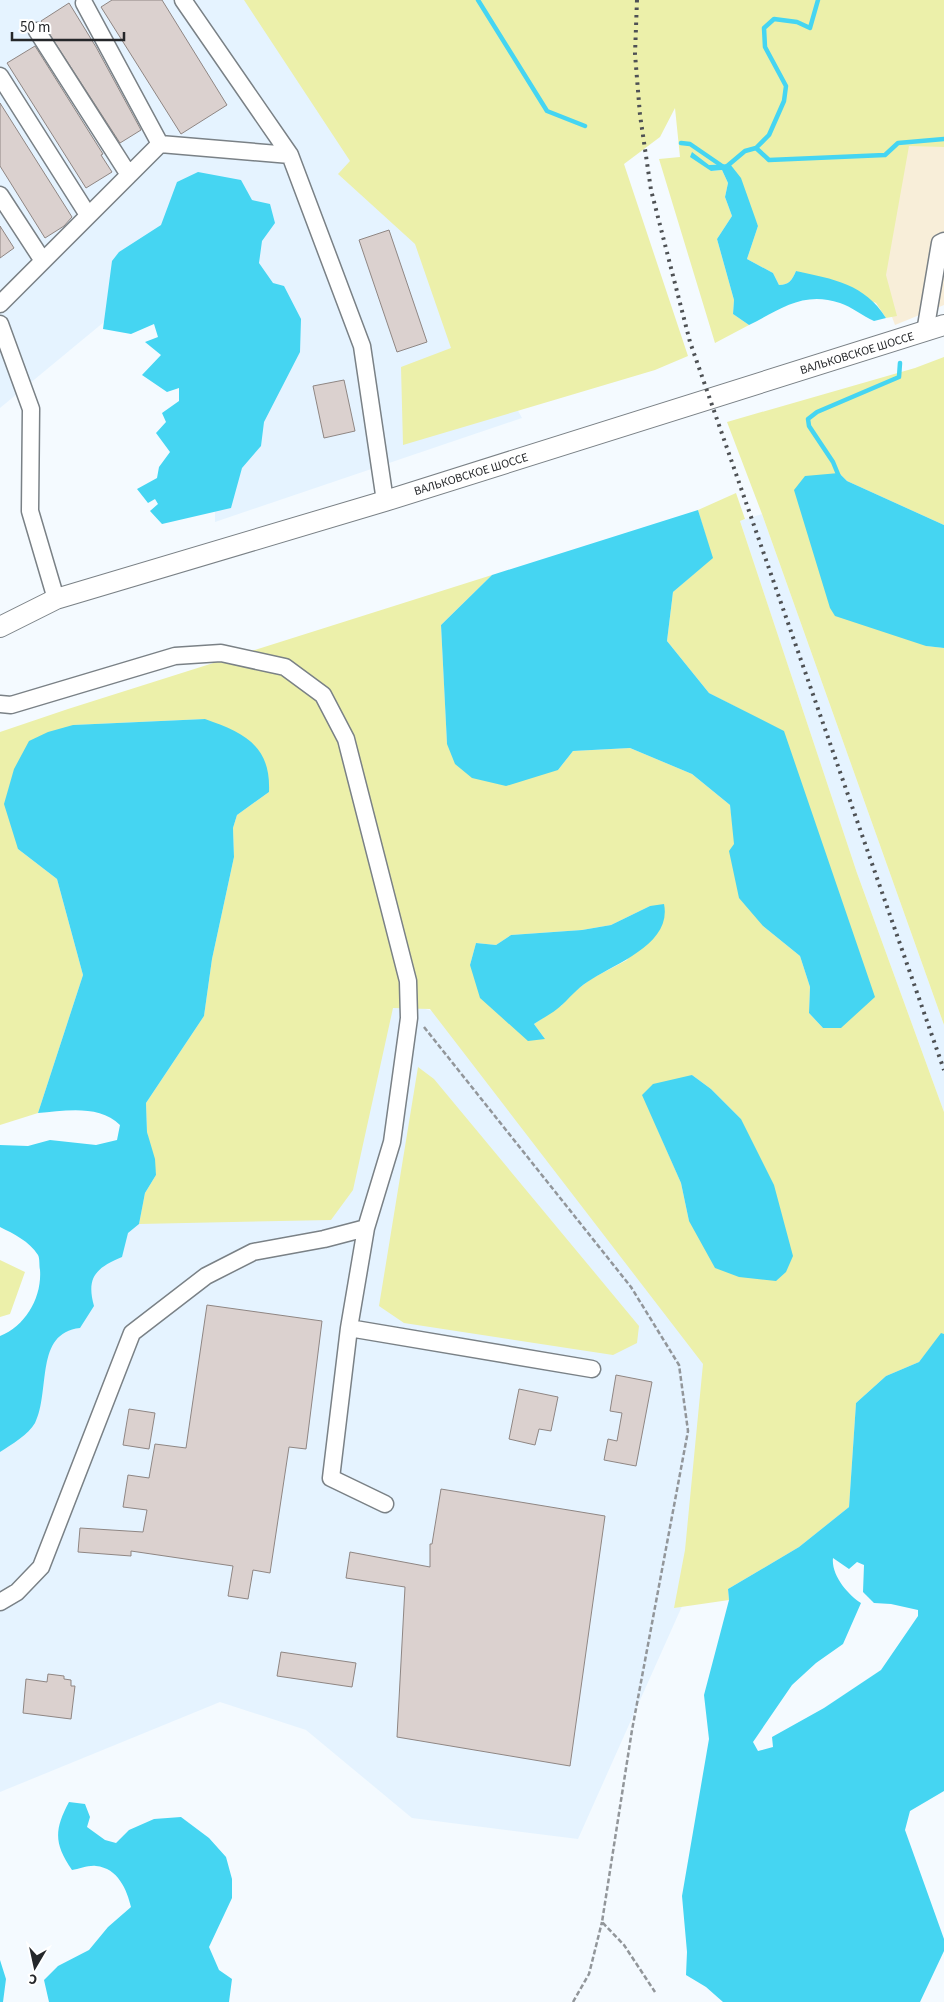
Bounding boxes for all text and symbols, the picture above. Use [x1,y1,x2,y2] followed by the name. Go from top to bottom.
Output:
[12,10,125,42] scale bar
[20,17,50,38] text: 50 m
[798,328,916,379] street label: ВАЛЬКОВСКОЕ ШОССЕ
[412,449,530,500] street label: ВАЛЬКОВСКОЕ ШОССЕ
[10,1942,60,1992] north arrow
[28,1968,39,1989] text: С

